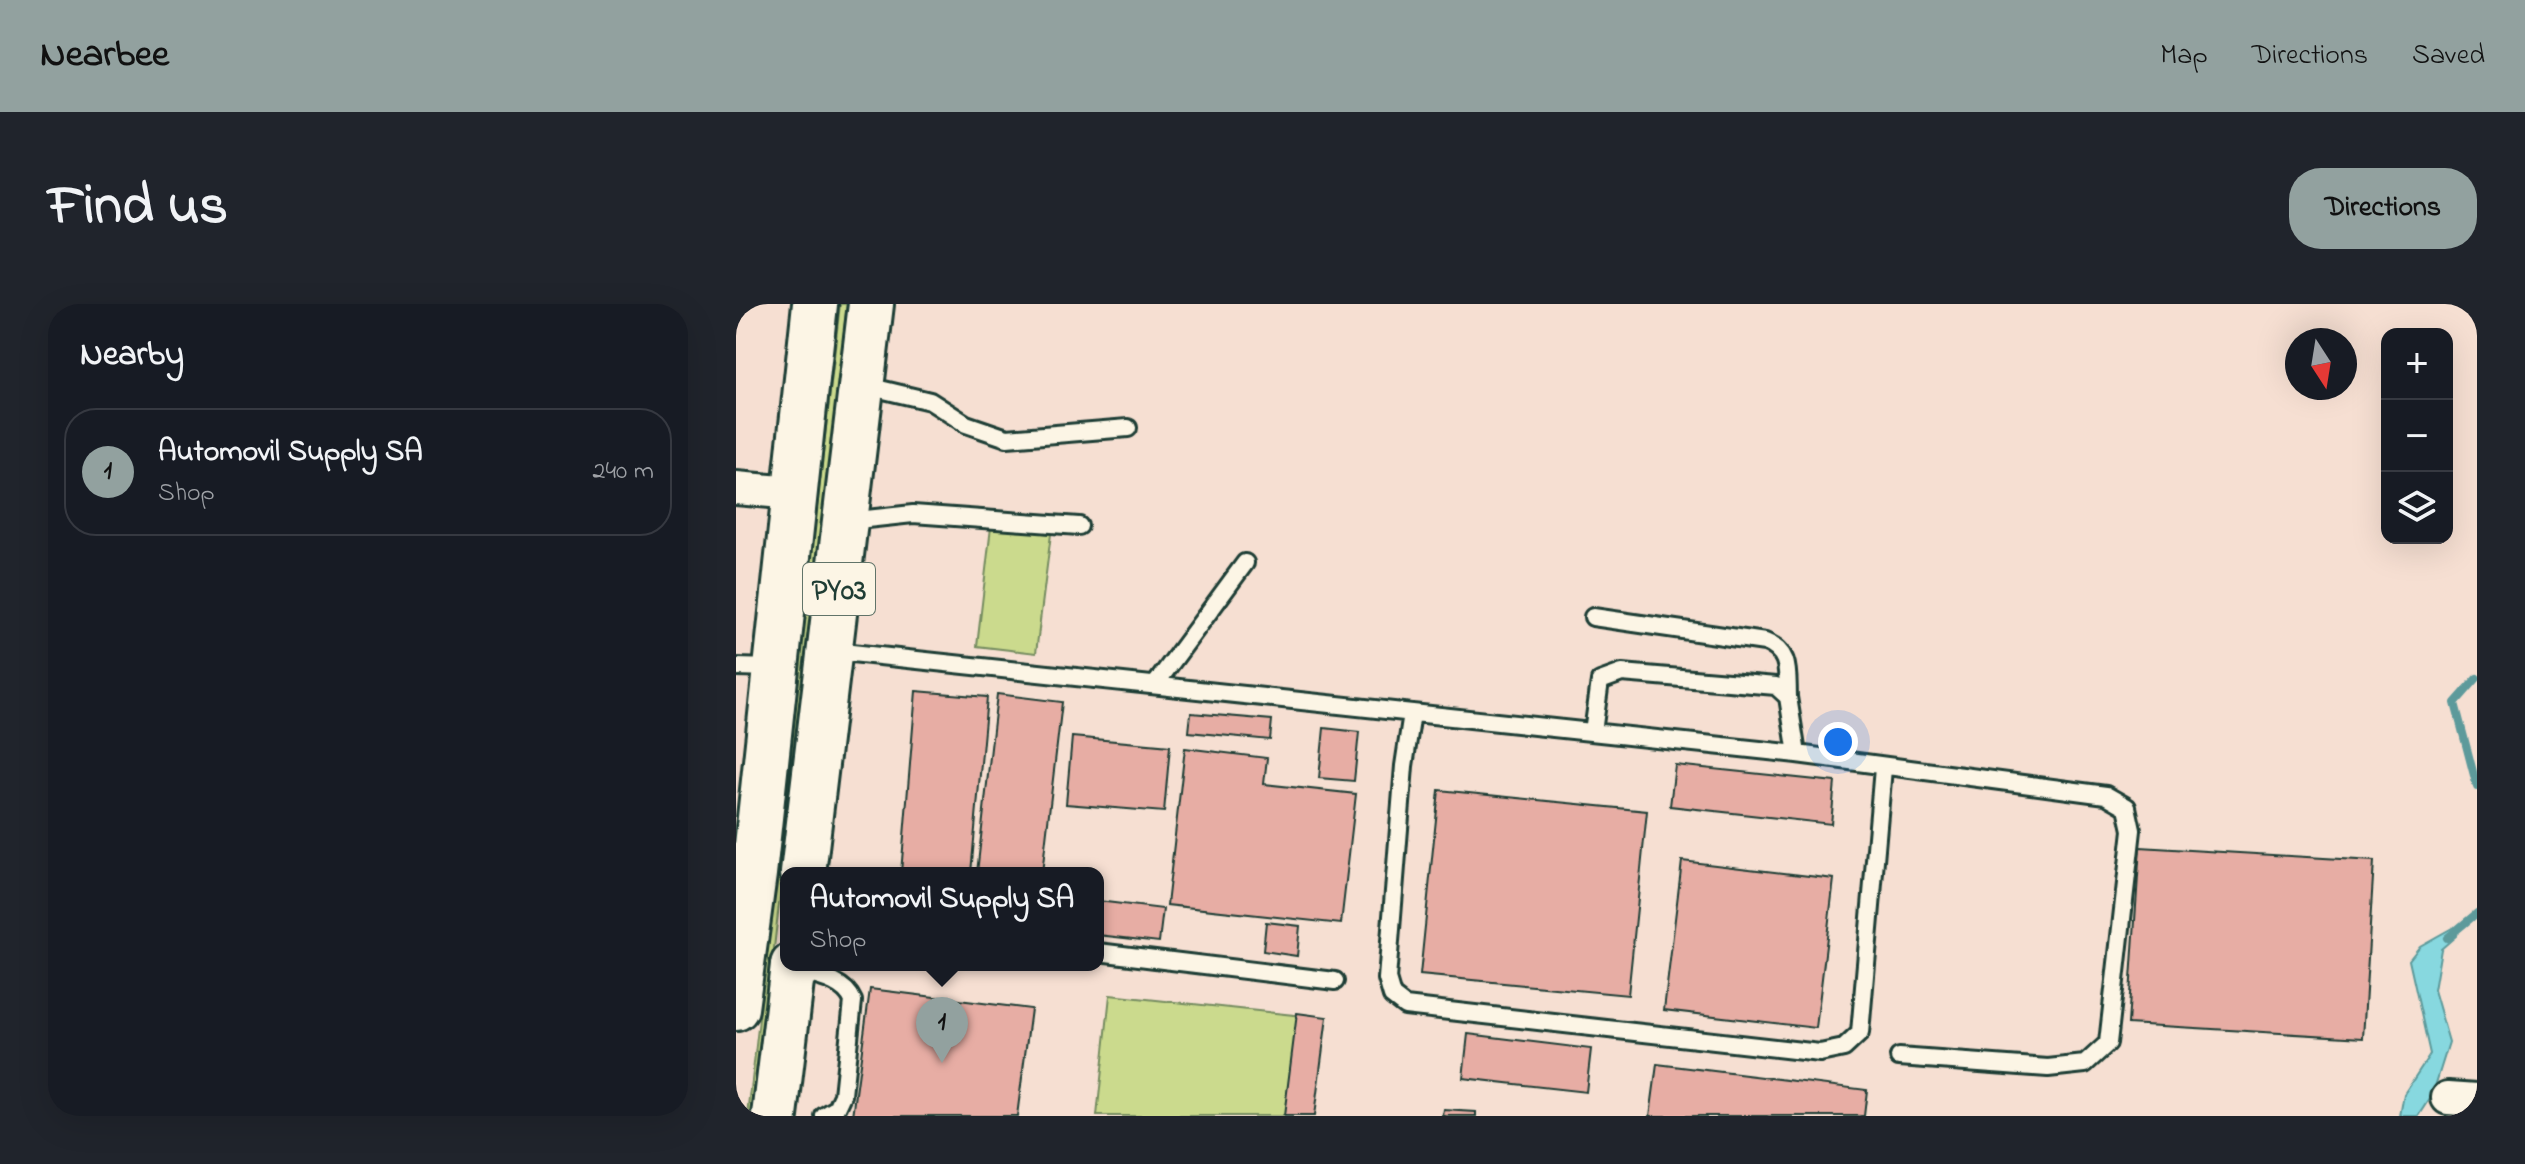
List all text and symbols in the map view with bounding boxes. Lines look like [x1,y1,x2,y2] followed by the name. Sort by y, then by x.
[40,28,169,84] text: Nearbee
[2160,36,2208,77] text: Map
[2252,36,2368,77] text: Directions
[2412,36,2485,77] text: Saved
[48,168,228,249] text: Find us
[2289,168,2477,249] button: Directions
[2285,328,2357,400] north arrow
[2381,328,2453,544] map controls
[2381,328,2453,400] button: +
[80,331,184,381] text: Nearby
[2381,400,2453,472] button: −
[158,431,423,475] text: Automovil Supply SA
[104,453,112,491] text: 1
[592,453,654,491] text: 240 m
[2381,472,2453,544] button: layers
[158,475,215,513] text: Shop
[803,563,875,615] road number: PY03
[1818,722,1858,762] your location
[780,867,1104,971] popup
[810,878,1074,922] text: Automovil Supply SA
[810,922,866,960] text: Shop
[916,997,968,1063] pin: 1

